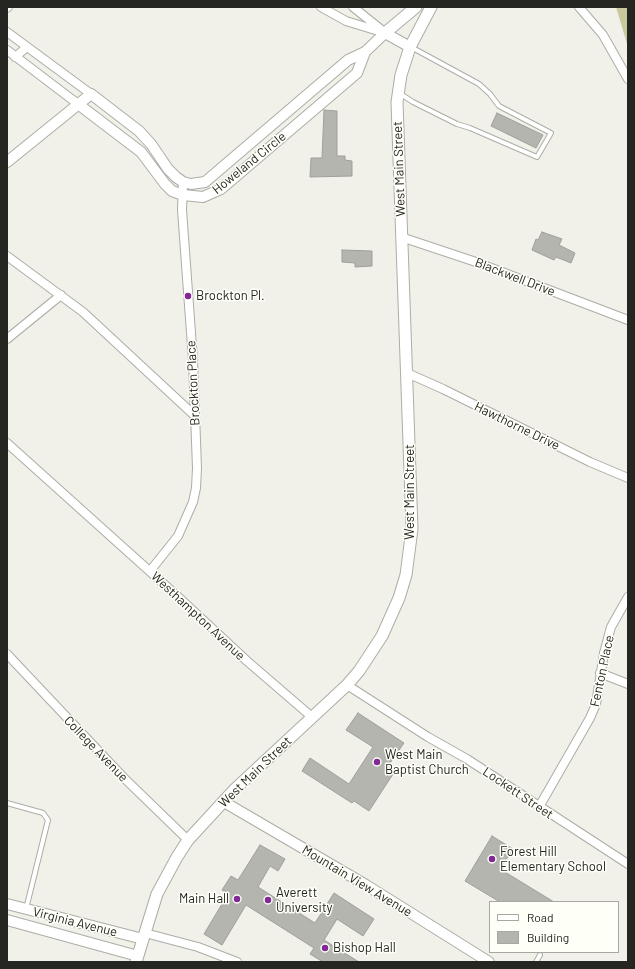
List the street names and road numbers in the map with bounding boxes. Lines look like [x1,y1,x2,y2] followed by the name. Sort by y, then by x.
[390,121,408,217] street label: West Main Street
[209,129,289,197] street label: Howeland Circle
[473,255,557,299] street label: Blackwell Drive
[183,340,203,426] street label: Brockton Place
[472,399,562,453] street label: Hawthorne Drive
[402,444,418,540] street label: West Main Street
[148,568,248,664] street label: Westhampton Avenue
[587,634,617,708] street label: Fenton Place
[61,713,131,785] street label: College Avenue
[215,733,295,811] street label: West Main Street
[480,764,556,822] street label: Lockett Street
[299,842,415,920] street label: Mountain View Avenue
[31,904,119,940] street label: Virginia Avenue

